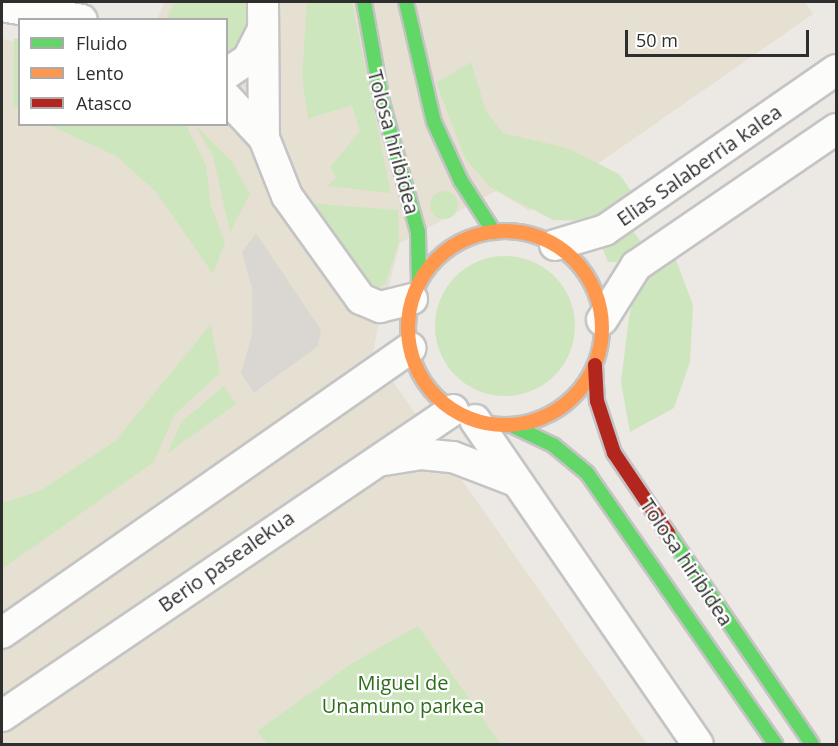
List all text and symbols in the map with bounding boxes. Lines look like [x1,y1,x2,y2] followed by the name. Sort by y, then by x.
[18,18,228,126] legend
[628,18,812,56] scale bar
[636,28,678,52] text: 50 m
[76,31,127,55] text: Fluido
[76,61,124,85] text: Lento
[363,67,425,217] street label: Tolosa hiribidea
[76,91,132,115] text: Atasco
[612,99,786,231] street label: Elias Salaberria kalea
[636,494,738,630] street label: Tolosa hiribidea
[154,505,298,617] street label: Berio pasealekua
[322,670,484,717] park label: Miguel de Unamuno parkea

